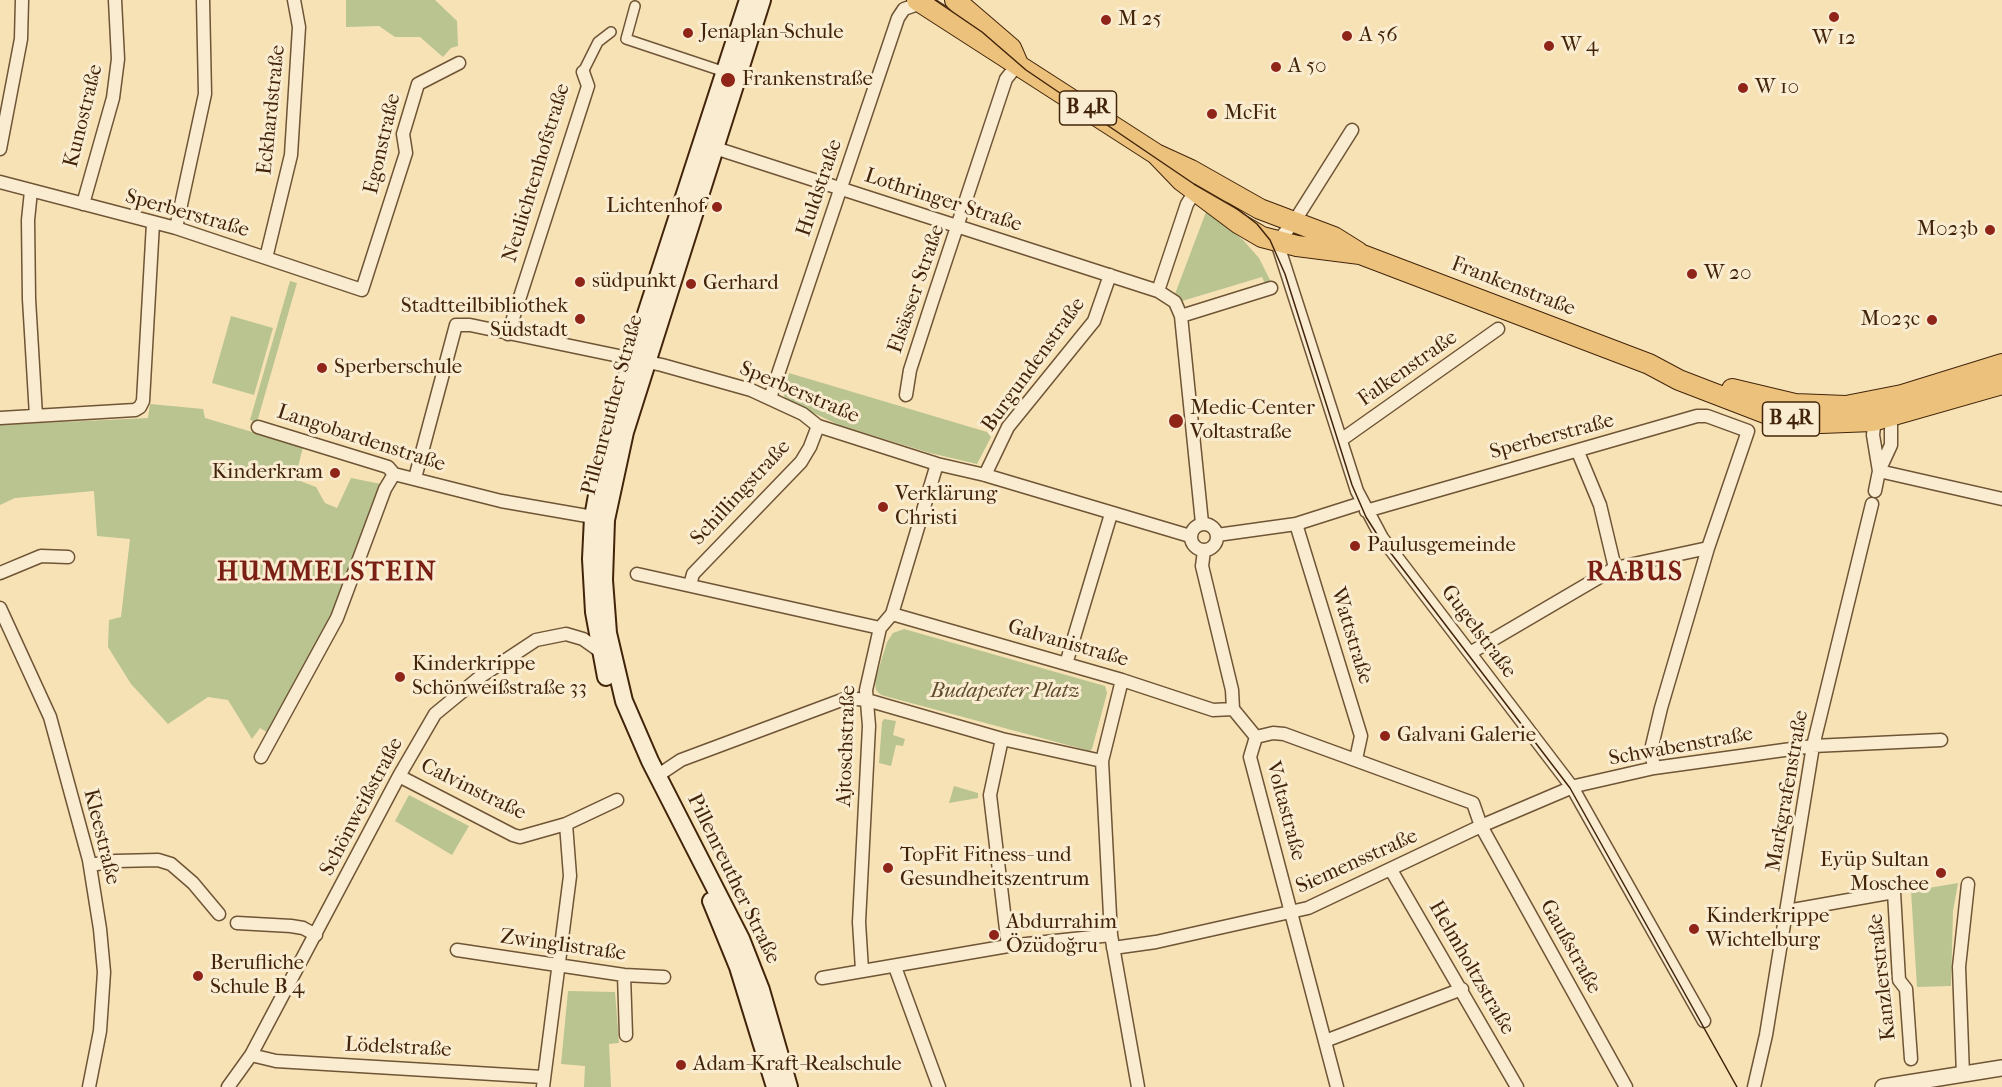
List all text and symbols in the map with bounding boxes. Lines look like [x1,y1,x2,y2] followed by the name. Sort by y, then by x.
[1118,7,1162,33] place label: M 25
[1827,10,1841,24] marker: W 12
[1099,13,1113,27] marker: M 25
[700,20,844,46] place label: Jenaplan-Schule
[1359,23,1398,49] place label: A 56
[681,26,695,40] marker: Jenaplan-Schule
[1812,26,1856,52] place label: W 12
[1340,29,1354,43] marker: A 56
[1561,33,1598,59] place label: W 4
[1542,39,1556,53] marker: W 4
[253,44,291,176] street label: Eckhardstraße
[1288,54,1327,80] place label: A 50
[1269,60,1283,74] marker: A 50
[59,62,109,170] street label: Kunostraße
[742,67,873,93] place label: Frankenstraße
[719,71,737,89] marker: Frankenstraße
[1755,75,1799,101] place label: W 10
[498,81,576,265] street label: Neulichtenhofstraße
[1736,81,1750,95] marker: W 10
[359,91,407,197] street label: Egonstraße
[1060,91,1116,125] road number: B 4R
[1224,101,1277,127] place label: McFit
[1205,107,1219,121] marker: McFit
[792,136,848,240] street label: Huldstraße
[861,164,1025,238] street label: Lothringer Straße
[122,184,252,244] street label: Sperberstraße
[606,194,705,220] place label: Lichtenhof
[710,200,724,214] marker: Lichtenhof
[1917,217,1978,243] place label: M023b
[883,221,951,357] street label: Elsässer Straße
[1983,223,1997,237] marker: M023b
[1447,252,1579,322] street label: Frankenstraße
[1704,261,1751,287] place label: W 20
[1685,267,1699,281] marker: W 20
[592,269,677,295] place label: südpunkt
[703,271,779,297] place label: Gerhard
[573,275,587,289] marker: südpunkt
[684,277,698,291] marker: Gerhard
[977,293,1091,437] street label: Burgundenstraße
[401,294,568,344] place label: Stadtteilbibliothek Südstadt
[1861,307,1920,333] place label: M023c
[573,312,587,326] marker: Stadtteilbibliothek Südstadt
[577,312,649,498] street label: Pillenreuther Straße
[1925,313,1939,327] marker: M023c
[1353,326,1463,412] street label: Falkenstraße
[334,355,462,381] place label: Sperberschule
[735,356,863,430] street label: Sperberstraße
[315,361,329,375] marker: Sperberschule
[1190,396,1315,446] place label: Medic-Center Voltastraße
[274,400,448,478] street label: Langobardenstraße
[1762,402,1820,436] road number: B 4R
[1487,408,1617,466] street label: Sperberstraße
[1167,412,1185,430] marker: Medic-Center Voltastraße
[686,435,796,551] street label: Schillingstraße
[212,460,323,486] place label: Kinderkram
[328,466,342,480] marker: Kinderkram
[895,482,997,532] place label: Verklärung Christi
[876,500,890,514] marker: Verklärung Christi
[1367,533,1516,559] place label: Paulusgemeinde
[1348,539,1362,553] marker: Paulusgemeinde
[217,557,437,589] district label: HUMMELSTEIN
[1587,557,1683,589] district label: RABUS
[1435,581,1521,683] street label: Gugelstraße
[1324,585,1378,687] street label: Wattstraße
[1005,615,1131,673] street label: Galvanistraße
[412,652,587,702] place label: Kinderkrippe Schönweißstraße 33
[393,670,407,684] marker: Kinderkrippe Schönweißstraße 33
[930,679,1080,705] park label: Budapester Platz
[832,685,862,807] street label: Ajtoschstraße
[1761,708,1815,874] street label: Markgrafenstraße
[1607,722,1755,772] street label: Schwabenstraße
[1397,723,1536,749] place label: Galvani Galerie
[1378,729,1392,743] marker: Galvani Galerie
[315,733,409,881] street label: Schönweißstraße
[416,754,530,826] street label: Calvinstraße
[1260,759,1310,863] street label: Voltastraße
[77,787,125,887] street label: Kleestraße
[681,790,785,968] street label: Pillenreuther Straße
[1292,824,1422,900] street label: Siemensstraße
[900,843,1089,893] place label: TopFit Fitness- und Gesundheitszentrum
[1820,848,1929,898] place label: Eyüp Sultan Moschee
[881,861,895,875] marker: TopFit Fitness- und Gesundheitszentrum
[1934,866,1948,880] marker: Eyüp Sultan Moschee
[1534,896,1606,998] street label: Gaußstraße
[1422,897,1520,1039] street label: Helmholtzstraße
[1706,904,1829,954] place label: Kinderkrippe Wichtelburg
[1006,910,1117,960] place label: Abdurrahim Özüdoğru
[1864,912,1902,1042] street label: Kanzlerstraße
[1687,922,1701,936] marker: Kinderkrippe Wichtelburg
[498,925,628,967] street label: Zwinglistraße
[987,928,1001,942] marker: Abdurrahim Özüdoğru
[210,951,305,1001] place label: Berufliche Schule B 4
[191,969,205,983] marker: Berufliche Schule B 4
[344,1033,452,1063] street label: Lödelstraße
[693,1052,902,1078] place label: Adam-Kraft-Realschule
[674,1058,688,1072] marker: Adam-Kraft-Realschule

